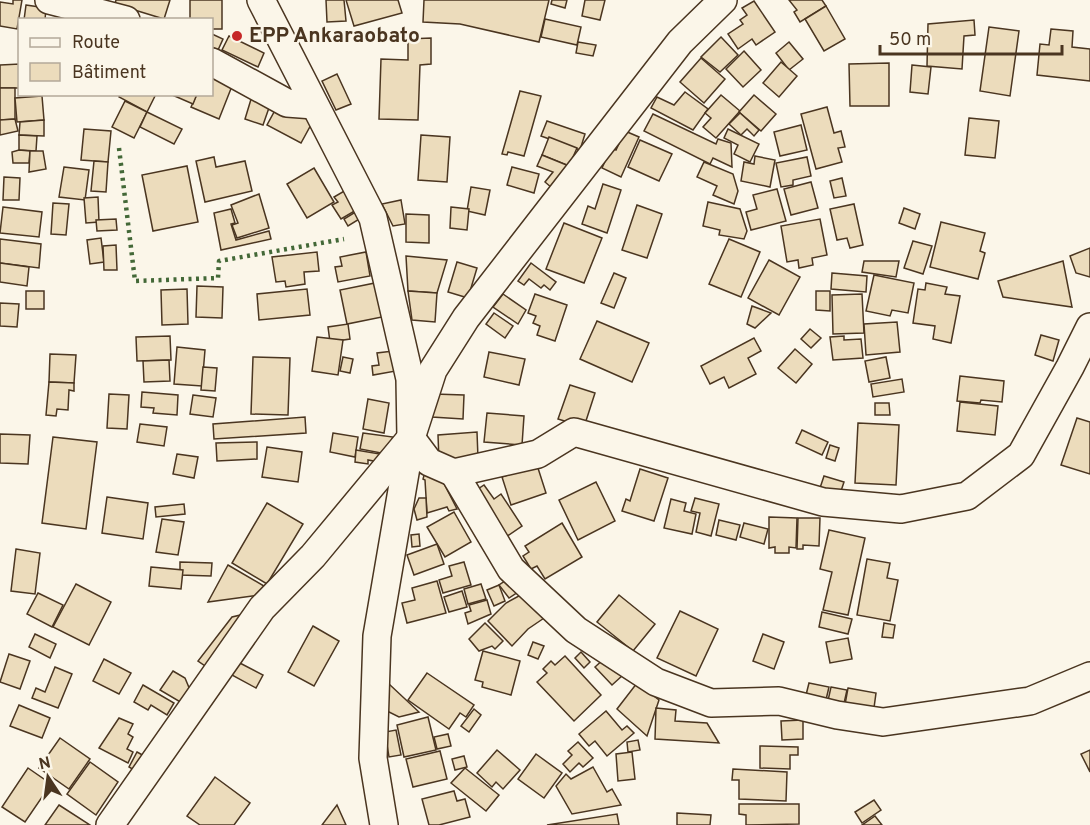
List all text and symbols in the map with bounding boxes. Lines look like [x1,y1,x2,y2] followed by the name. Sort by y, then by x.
[18,18,213,96] legend
[880,18,1062,56] scale bar
[249,23,420,50] place label: EPP Ankaraobato
[230,29,244,43] marker: EPP Ankaraobato
[889,29,931,52] text: 50 m
[72,32,120,55] text: Route
[72,62,146,85] text: Bâtiment
[18,747,78,807] north arrow
[37,753,53,775] text: N

